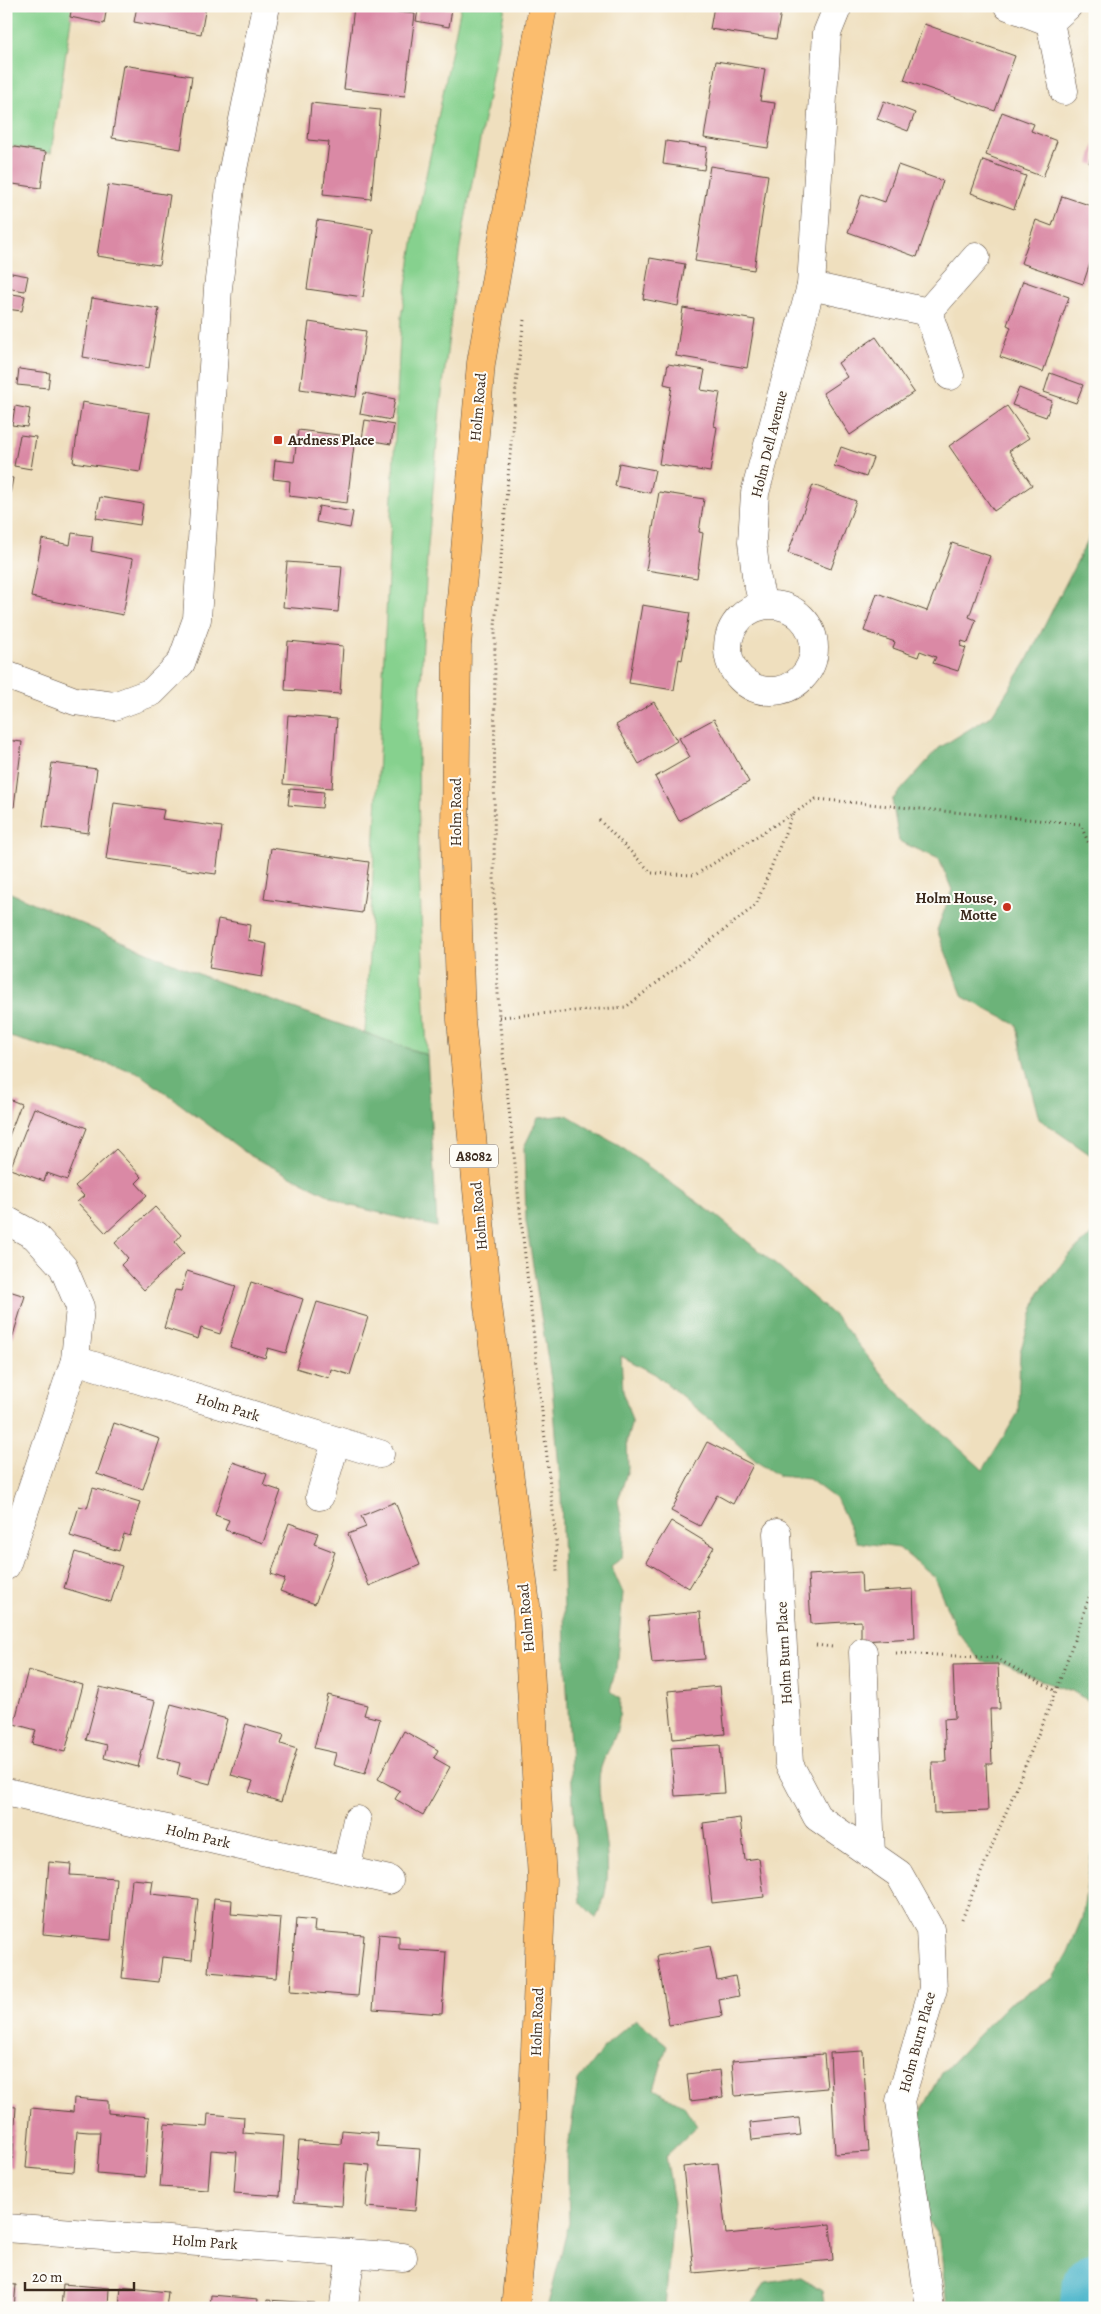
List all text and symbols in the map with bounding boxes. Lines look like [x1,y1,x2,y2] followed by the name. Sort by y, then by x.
[465,371,491,442] street label: Holm Road
[746,388,792,500] street label: Holm Dell Avenue
[287,430,374,450] place label: Ardness Place
[272,434,284,446] marker: Ardness Place
[446,777,466,846] street label: Holm Road
[916,888,997,925] place label: Holm House, Motte
[1001,901,1013,913] marker: Holm House, Motte
[450,1144,498,1168] road number: A8082
[466,1180,492,1251] street label: Holm Road
[194,1388,263,1426] street label: Holm Park
[513,1582,539,1653] street label: Holm Road
[771,1601,797,1705] street label: Holm Burn Place
[164,1819,233,1853] street label: Holm Park
[526,1986,548,2057] street label: Holm Road
[894,1989,940,2095] street label: Holm Burn Place
[172,2230,239,2254] street label: Holm Park
[25,2259,134,2291] scale bar
[32,2267,63,2287] text: 20 m

